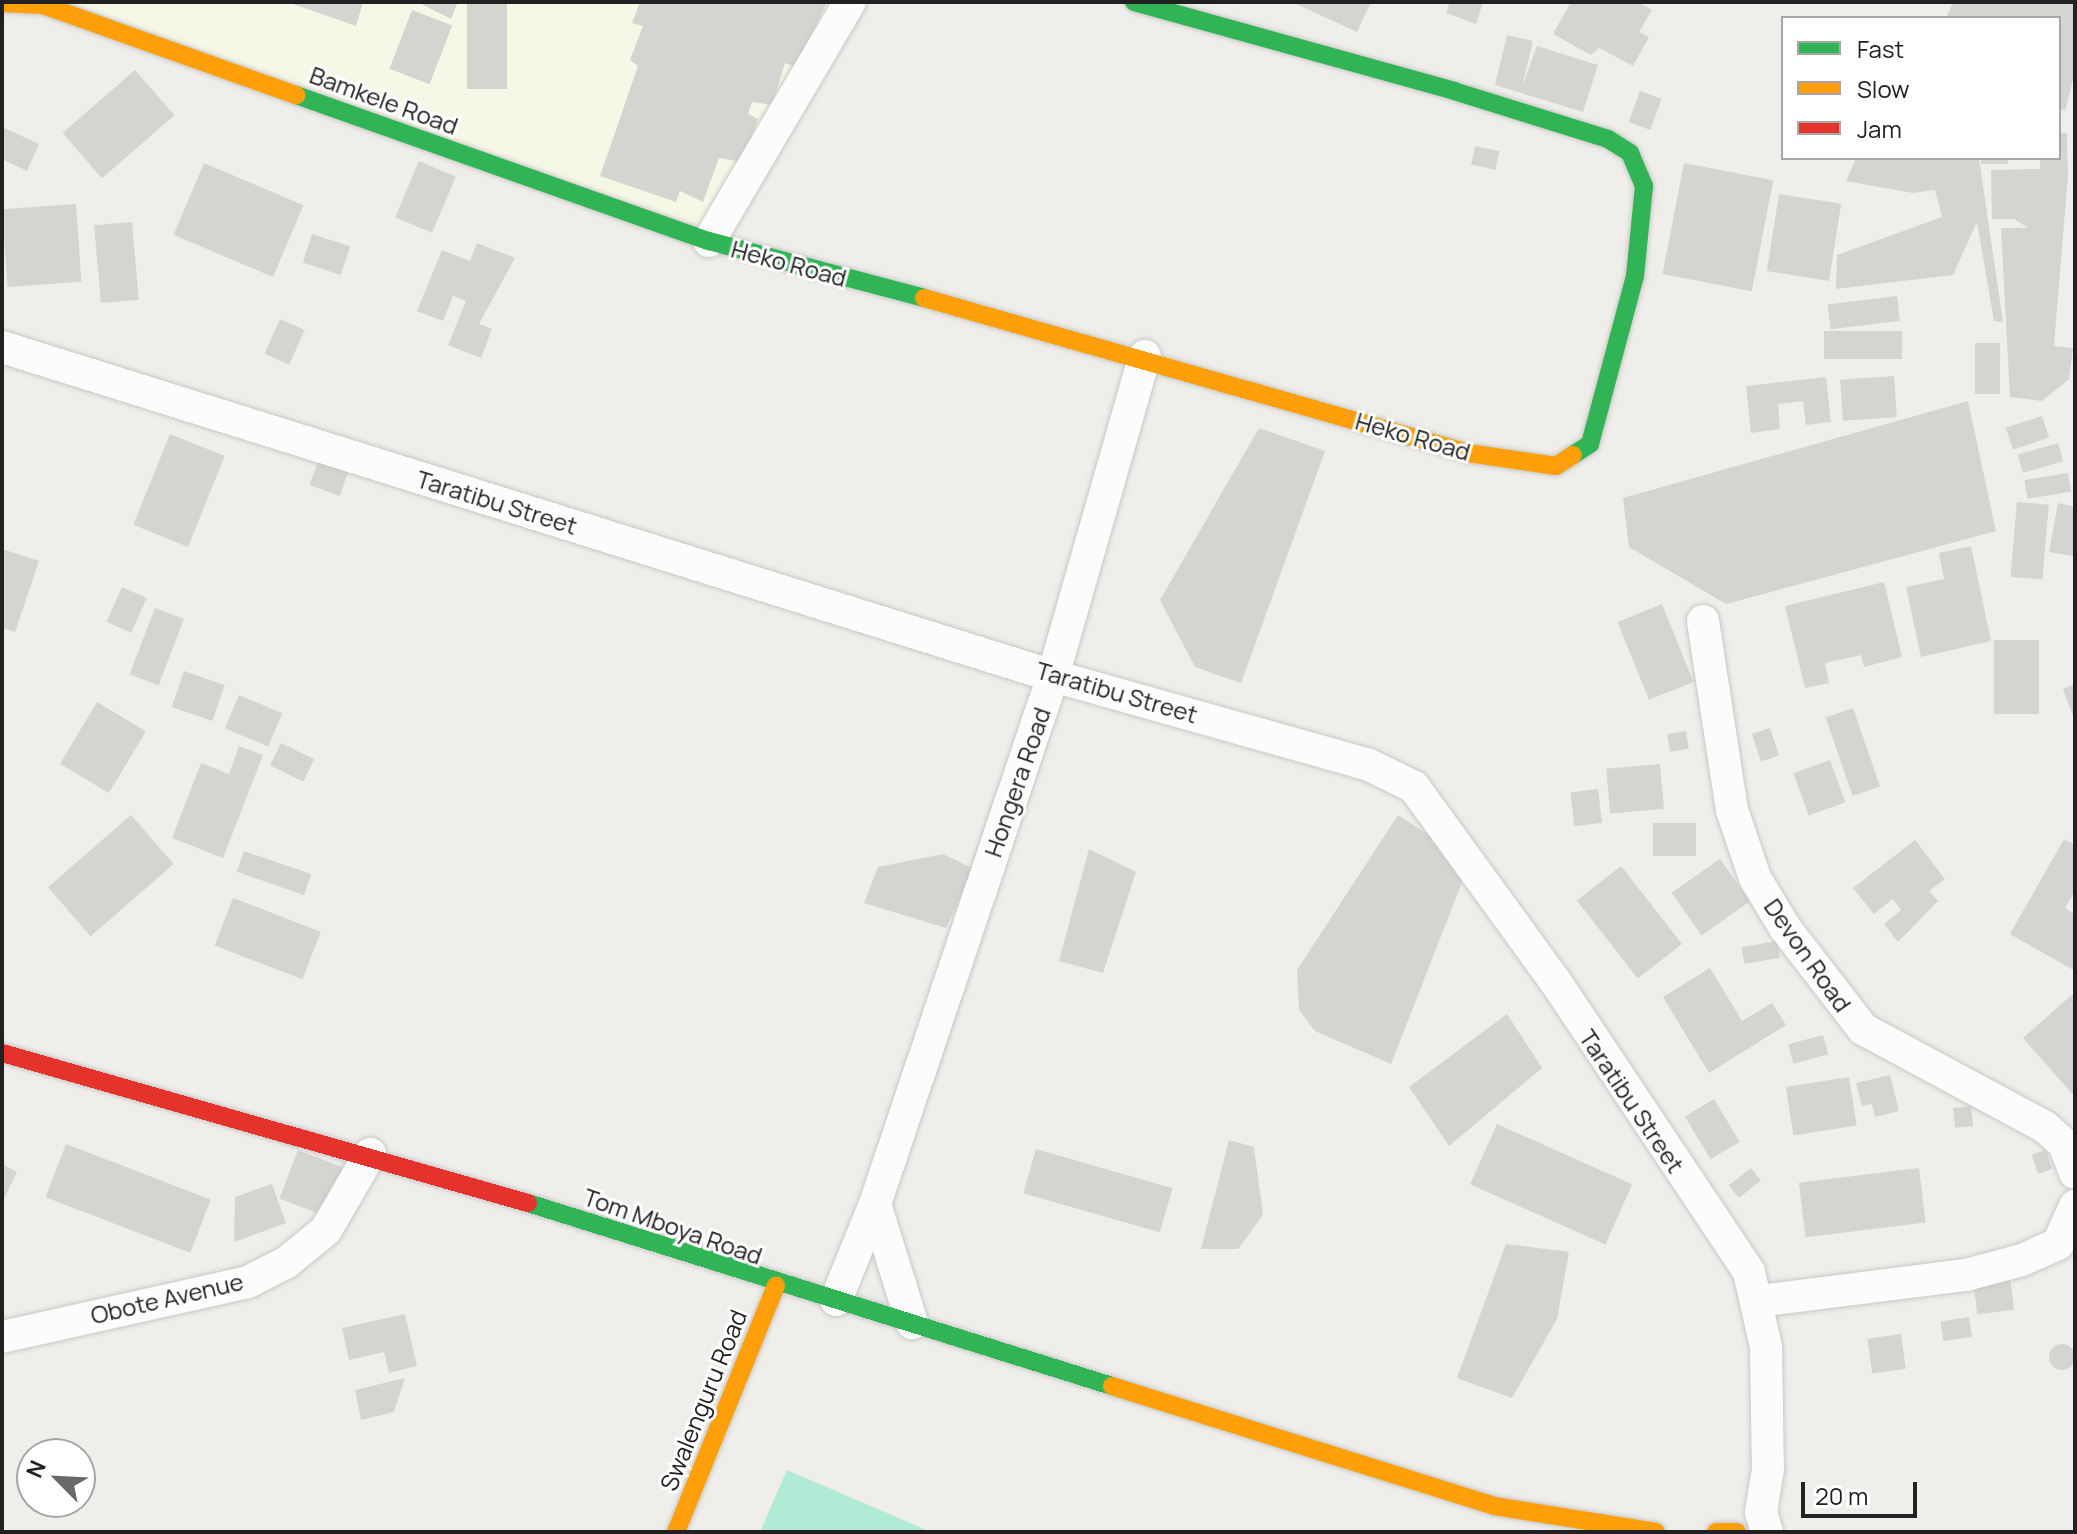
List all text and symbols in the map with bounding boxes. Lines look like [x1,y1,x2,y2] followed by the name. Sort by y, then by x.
[1781,16,2061,160] legend
[1857,32,1904,65] text: Fast
[306,60,462,140] street label: Bamkele Road
[1857,72,1910,105] text: Slow
[1857,112,1902,145] text: Jam
[728,234,850,292] street label: Heko Road
[1352,406,1474,466] street label: Heko Road
[413,464,581,540] street label: Taratibu Street
[1033,655,1201,729] street label: Taratibu Street
[978,703,1056,861] street label: Hongera Road
[1758,893,1858,1017] street label: Devon Road
[1574,1024,1690,1178] street label: Taratibu Street
[580,1182,766,1270] street label: Tom Mboya Road
[88,1266,246,1330] street label: Obote Avenue
[654,1305,752,1495] street label: Swalenguru Road
[16,1438,96,1518] north arrow
[19,1456,53,1482] text: N
[1805,1466,1921,1516] scale bar
[1815,1479,1868,1512] text: 20 m

